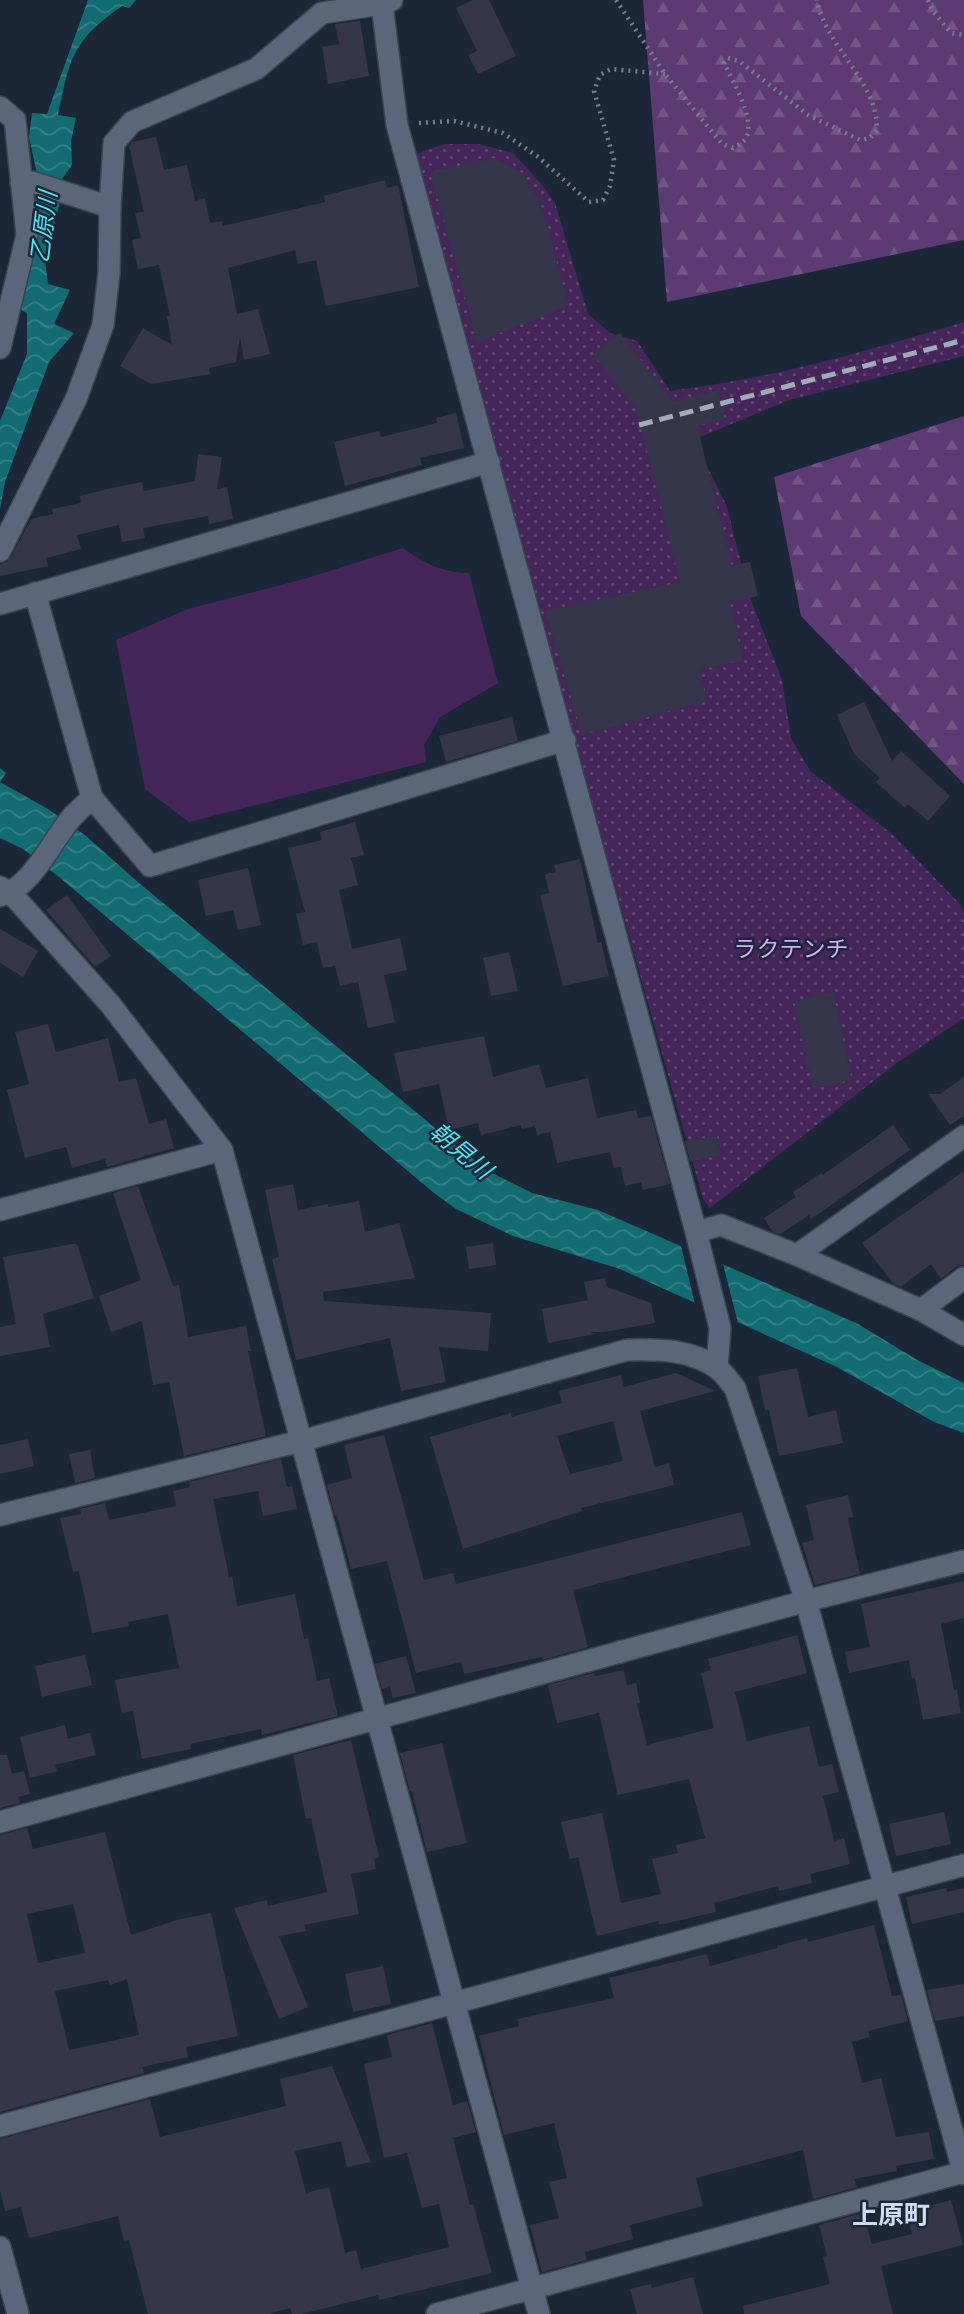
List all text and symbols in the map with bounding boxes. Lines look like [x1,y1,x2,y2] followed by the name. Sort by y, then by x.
[26,187,62,264] water label: 乙原川
[734,936,849,962] park label: ラクテンチ
[425,1117,500,1186] water label: 朝見川
[852,2200,930,2230] district label: 上原町

